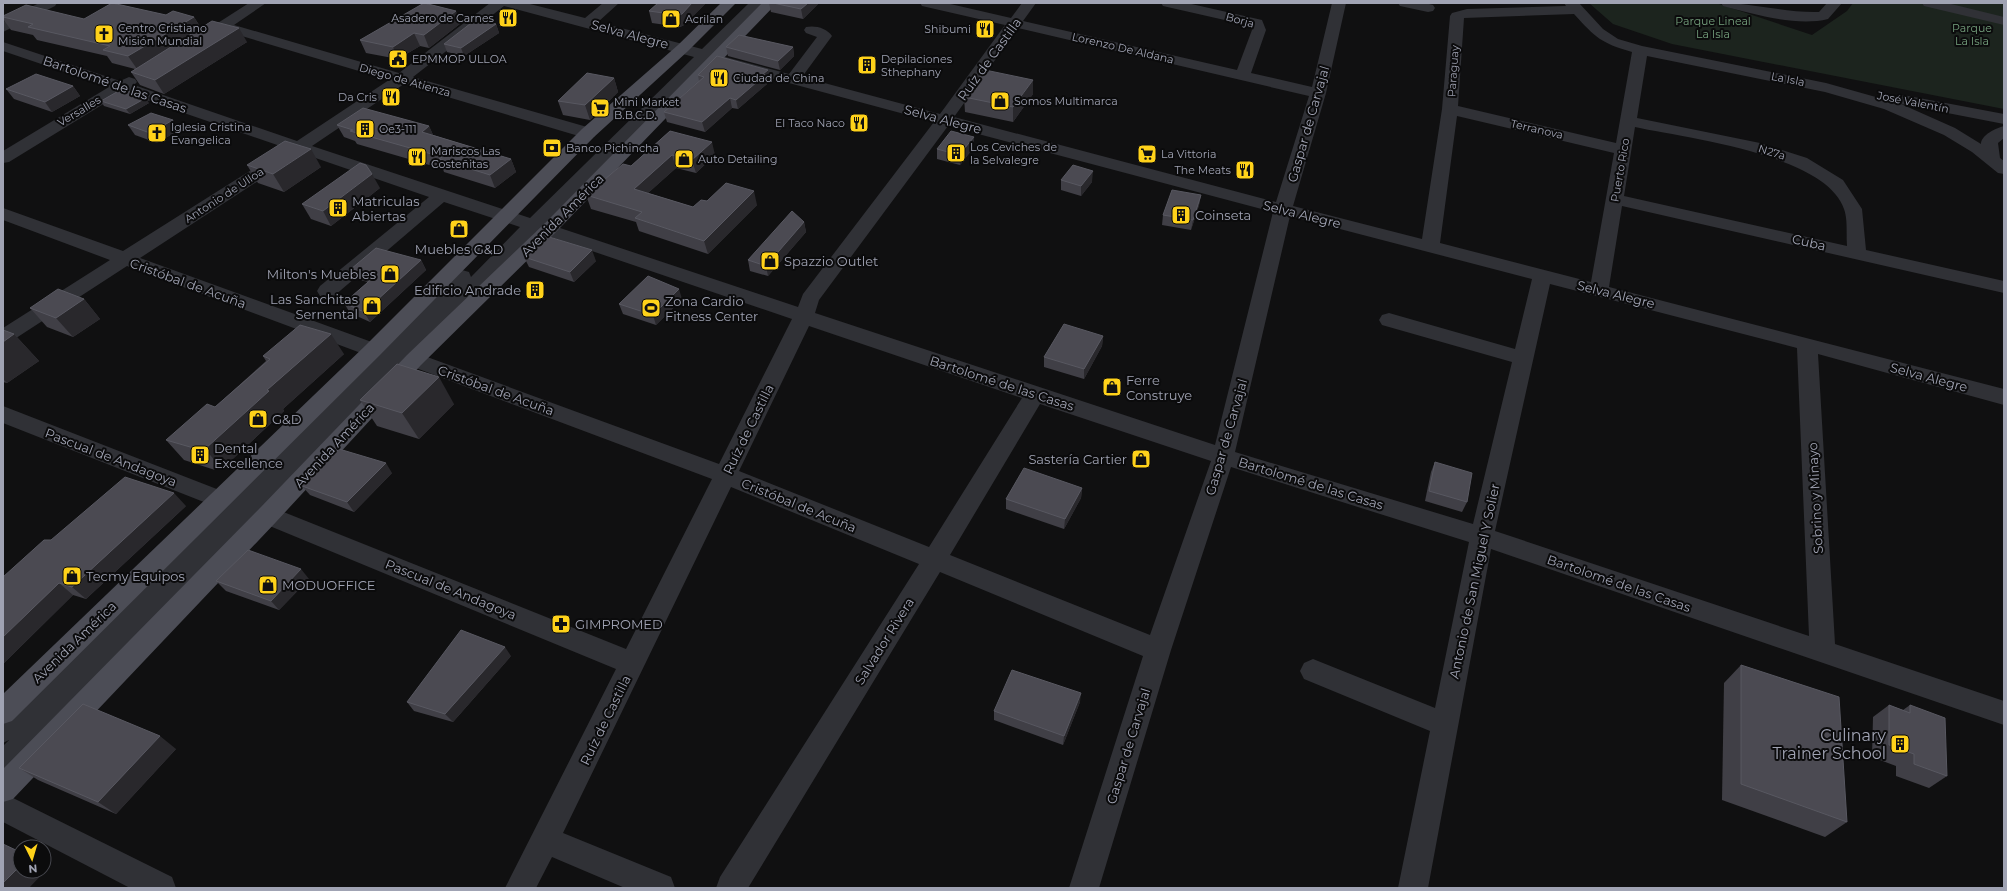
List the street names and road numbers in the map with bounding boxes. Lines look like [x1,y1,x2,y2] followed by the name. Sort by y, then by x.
[1224,9,1256,31] street label: Borja
[954,15,1024,103] street label: Ruíz de Castilla
[589,16,671,52] street label: Selva Alegre
[1071,29,1175,67] street label: Lorenzo De Aldana
[1444,45,1462,97] street label: Paraguay
[41,52,189,116] street label: Bartolomé de las Casas
[358,60,452,100] street label: Diego de Atienza
[1284,64,1332,184] street label: Gaspar de Carvajal
[1770,69,1806,89] street label: La Isla
[1875,88,1950,116] street label: José Valentín
[55,92,104,129] street label: Versalles
[902,101,984,137] street label: Selva Alegre
[1509,116,1565,142] street label: Terranova
[1608,137,1633,203] street label: Puerto Rico
[1757,141,1787,163] street label: N27a
[182,164,266,226] street label: Antonio de Ulloa
[517,170,607,260] street label: Avenida América
[1261,197,1343,231] street label: Selva Alegre
[1791,230,1827,254] street label: Cuba
[128,255,248,311] street label: Cristóbal de Acuña
[1575,277,1657,311] street label: Selva Alegre
[928,352,1076,414] street label: Bartolomé de las Casas
[1888,359,1970,395] street label: Selva Alegre
[436,362,556,418] street label: Cristóbal de Acuña
[1202,377,1250,497] street label: Gaspar de Carvajal
[719,381,777,477] street label: Ruíz de Castilla
[290,399,378,491] street label: Avenida América
[43,424,179,490] street label: Pascual de Andagoya
[1804,442,1826,554] street label: Sobrino y Minayo
[1237,453,1385,513] street label: Bartolomé de las Casas
[739,475,859,535] street label: Cristóbal de Acuña
[1445,482,1503,680] street label: Antonio de San Miguel Y Solier
[1545,551,1693,615] street label: Bartolomé de las Casas
[383,555,519,623] street label: Pascual de Andagoya
[851,595,917,687] street label: Salvador Rivera
[29,598,119,686] street label: Avenida América
[576,672,634,768] street label: Ruíz de Castilla
[1103,686,1153,806] street label: Gaspar de Carvajal

